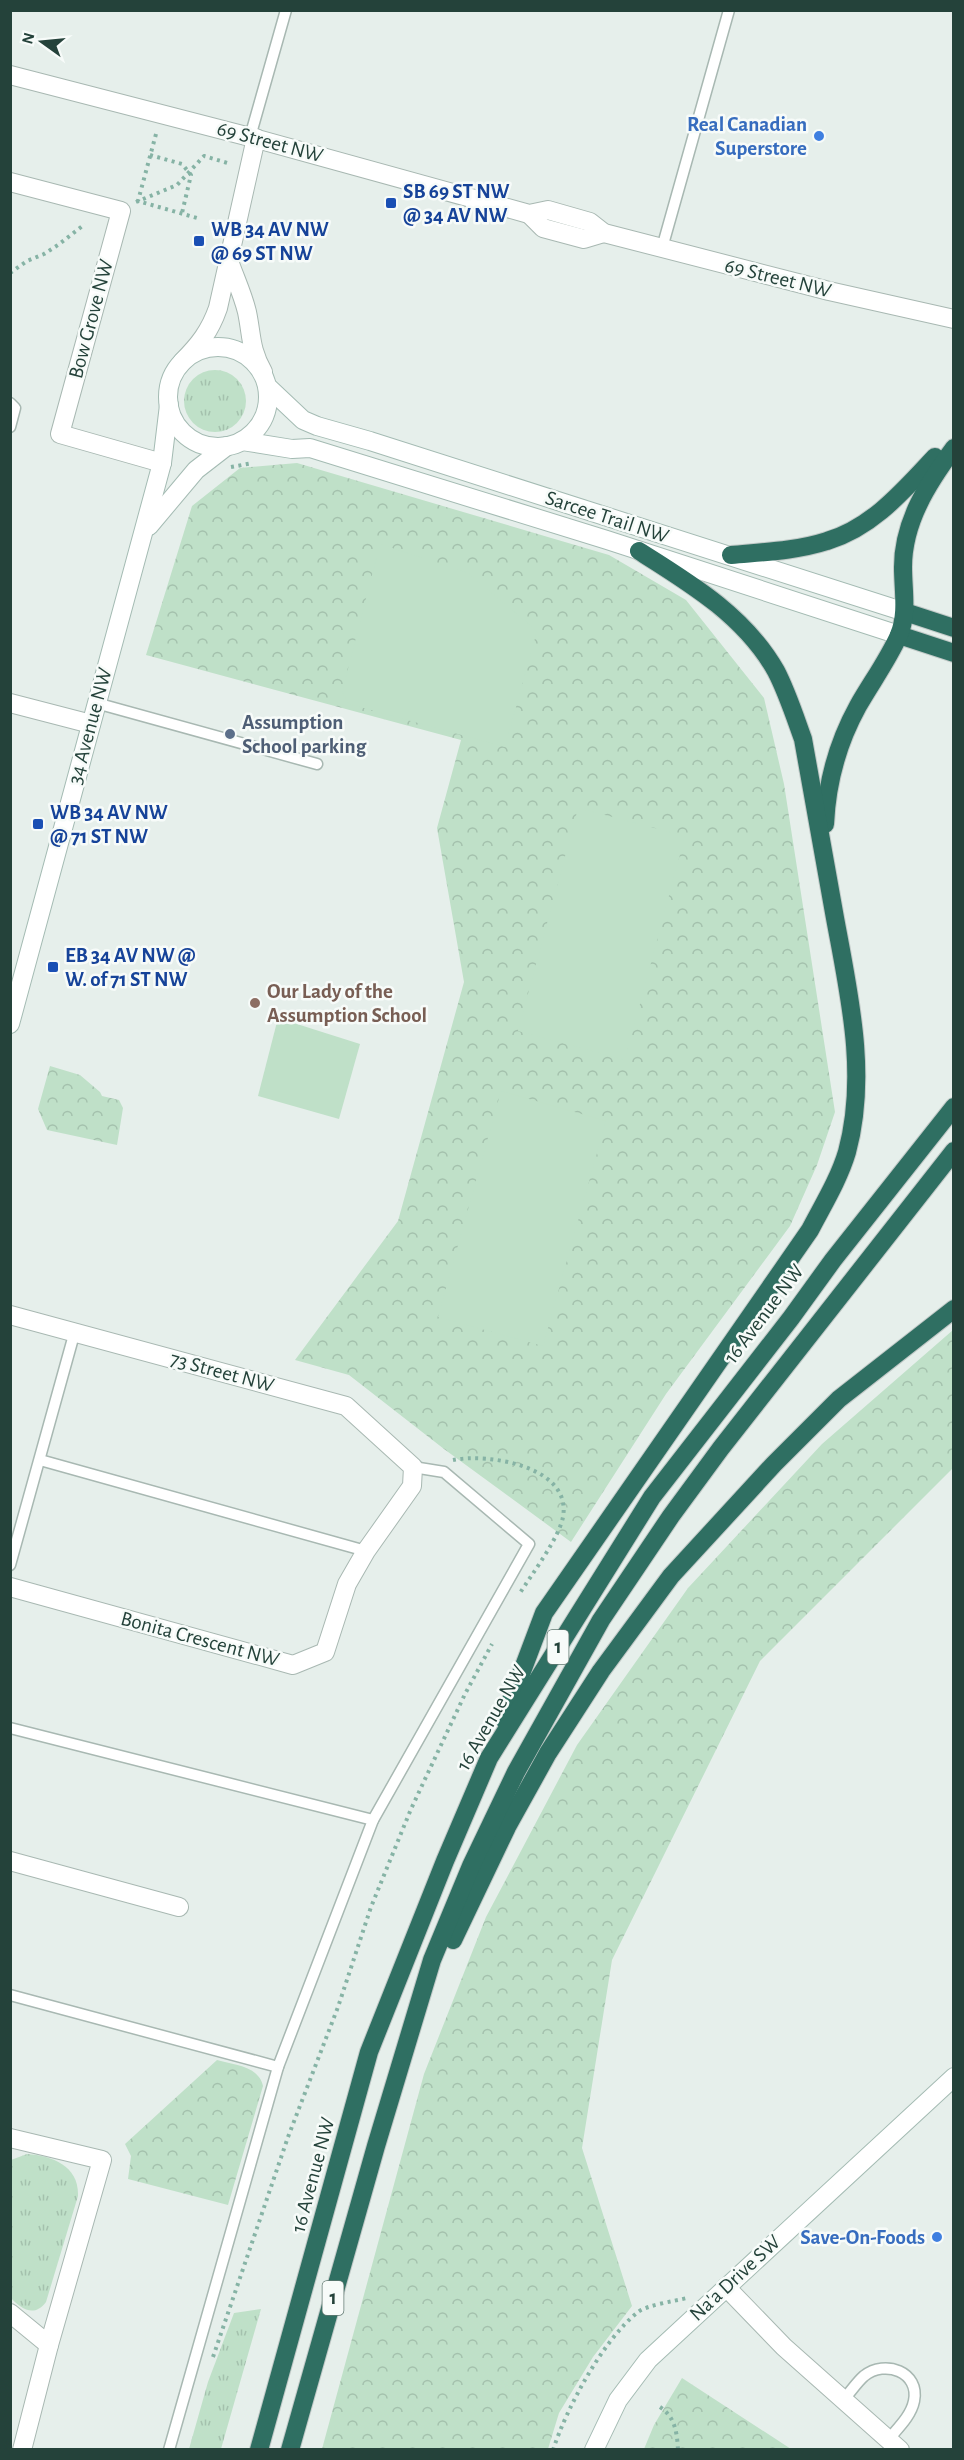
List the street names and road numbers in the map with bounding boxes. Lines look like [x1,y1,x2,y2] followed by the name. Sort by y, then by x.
[215,118,326,166] street label: 69 Street NW
[723,255,834,301] street label: 69 Street NW
[65,257,117,381] street label: Bow Grove NW
[543,487,672,547] street label: Sarcee Trail NW
[64,665,116,786] street label: 34 Avenue NW
[720,1260,808,1367] street label: 16 Avenue NW
[168,1348,276,1396] street label: 73 Street NW
[118,1608,282,1670] street label: Bonita Crescent NW
[548,1630,568,1664] road number: 1
[452,1661,530,1774] street label: 16 Avenue NW
[288,2115,338,2235] street label: 16 Avenue NW
[686,2231,785,2325] street label: Na'a Drive SW
[322,2281,344,2315] road number: 1

